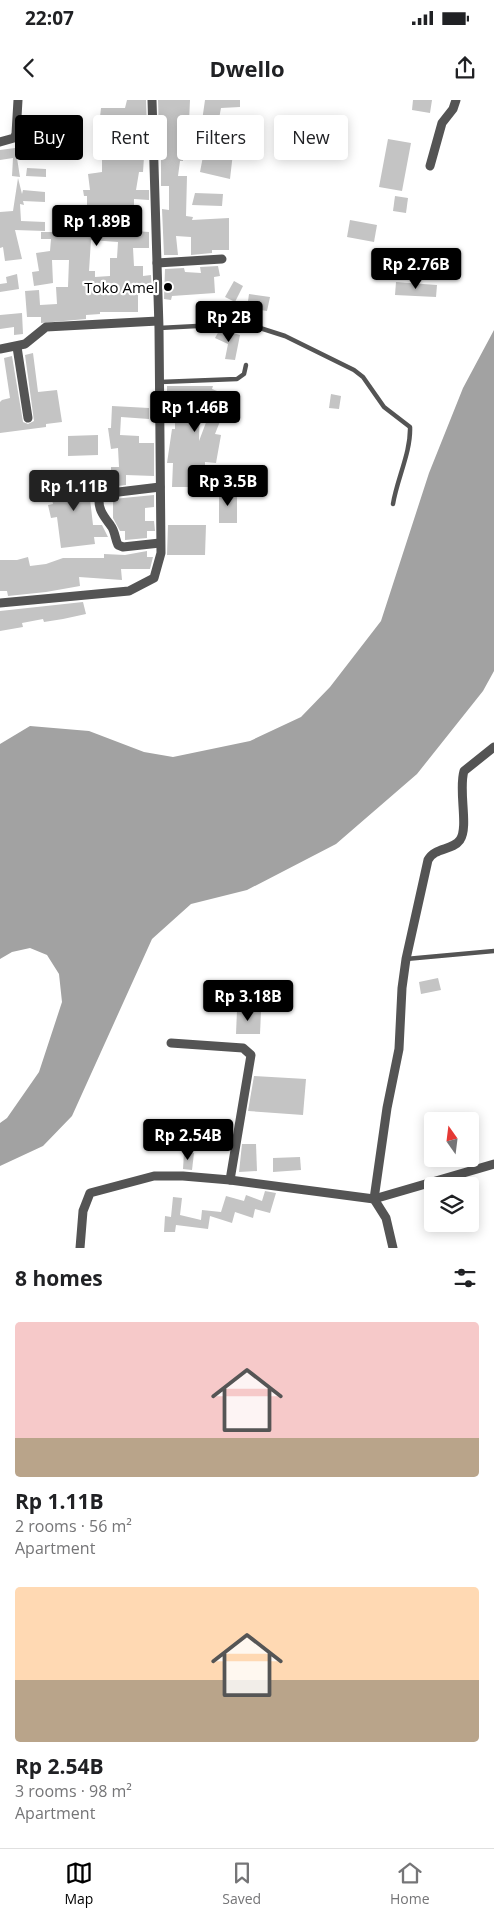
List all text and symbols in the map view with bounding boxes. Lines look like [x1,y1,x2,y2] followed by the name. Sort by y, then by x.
[25,5,74,31] text: 22:07
[209,53,285,83] text: Dwello
[15,54,43,82] icon: back
[451,54,479,82] icon: share
[15,115,83,160] chip: Buy
[93,115,167,160] chip: Rent
[177,115,264,160] chip: Filters
[274,115,348,160] chip: New
[45,204,149,247] pin: Rp 1.89B
[63,210,131,232] text: Rp 1.89B
[364,248,468,290] pin: Rp 2.76B
[382,253,450,275] text: Rp 2.76B
[84,277,158,297] place label: Toko Amel
[162,281,174,293] marker: Toko Amel
[194,300,264,343] pin: Rp 2B
[207,306,251,328] text: Rp 2B
[143,390,247,433] pin: Rp 1.46B
[161,396,229,418] text: Rp 1.46B
[182,464,274,507] pin: Rp 3.5B
[22,470,126,512] pin: Rp 1.11B
[199,470,257,492] text: Rp 3.5B
[40,475,108,497] text: Rp 1.11B
[196,980,300,1022] pin: Rp 3.18B
[214,985,282,1007] text: Rp 3.18B
[424,1112,479,1168] north arrow
[424,1112,479,1232] map controls
[136,1118,240,1161] pin: Rp 2.54B
[154,1124,222,1146] text: Rp 2.54B
[424,1177,479,1232] button: layers
[15,1264,103,1292] text: 8 homes
[451,1264,479,1292] icon: filters
[202,1355,292,1445] icon: home
[15,1487,104,1515] text: Rp 1.11B
[15,1515,132,1537] text: 2 rooms · 56 m²
[15,1537,95,1559] text: Apartment
[202,1620,292,1710] icon: home
[15,1752,104,1780] text: Rp 2.54B
[15,1780,132,1802] text: 3 rooms · 98 m²
[15,1802,95,1824] text: Apartment
[64,1859,93,1908] tab: Map
[222,1859,261,1908] tab: Saved
[390,1859,430,1908] tab: Home

